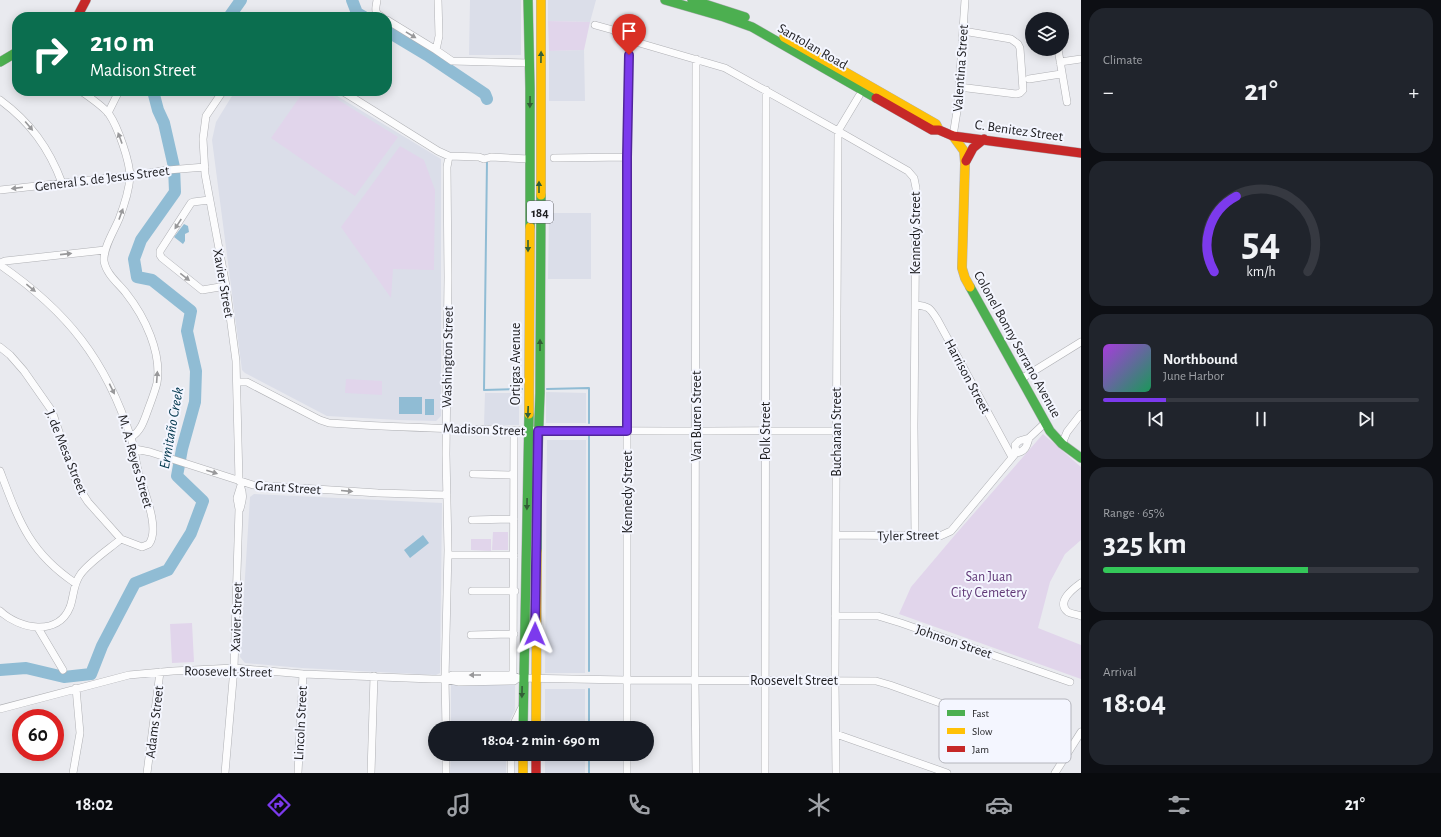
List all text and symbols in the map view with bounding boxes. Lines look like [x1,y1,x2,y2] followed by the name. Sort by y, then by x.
[1025,12,1069,56] map controls
[1025,12,1069,56] button: layers
[612,14,646,55] pin
[618,20,640,42] icon: arrive
[775,21,850,72] street label: Santolan Road
[951,23,971,112] street label: Valentina Street
[24,28,76,80] icon: right
[90,29,155,57] text: 210 m
[406,31,416,39] one-way arrow
[538,50,544,63] one-way arrow
[1103,54,1142,67] text: Climate
[90,62,196,80] text: Madison Street
[1244,76,1278,106] text: 21°
[1103,81,1114,103] text: −
[1408,81,1419,103] text: +
[526,96,533,108] one-way arrow
[974,118,1064,144] street label: C. Benitez Street
[25,120,34,131] one-way arrow
[116,132,122,144] one-way arrow
[34,164,171,194] street label: General S. de Jesus Street
[536,180,542,193] one-way arrow
[11,185,23,191] one-way arrow
[909,191,923,275] street label: Kennedy Street
[527,201,553,223] road number: 184
[118,208,124,220] one-way arrow
[174,219,182,229] one-way arrow
[1242,221,1280,262] text: 54
[525,240,531,253] one-way arrow
[210,247,236,319] street label: Xavier Street
[60,251,72,258] one-way arrow
[1246,264,1276,278] text: km/h
[971,269,1063,420] street label: Colonel Bonny Serrano Avenue
[180,273,191,281] one-way arrow
[26,284,37,293] one-way arrow
[440,306,456,408] street label: Washington Street
[509,323,523,405] street label: Ortigas Avenue
[942,337,993,417] street label: Harrison Street
[537,338,543,351] one-way arrow
[1163,352,1238,367] text: Northbound
[690,370,704,461] street label: Van Buren Street
[1163,370,1224,383] text: June Harbor
[153,371,160,383] one-way arrow
[109,383,115,394] one-way arrow
[157,386,186,470] water label: Ermitaño Creek
[830,387,844,477] street label: Buchanan Street
[759,401,773,460] street label: Polk Street
[525,406,532,418] one-way arrow
[43,408,90,497] street label: J. de Mesa Street
[1145,408,1167,430] icon: previous
[1250,408,1272,430] icon: pause
[1355,408,1377,430] icon: next
[115,413,155,510] street label: M. A. Reyes Street
[443,422,526,438] street label: Madison Street
[621,450,635,534] street label: Kennedy Street
[206,469,218,475] one-way arrow
[255,479,322,497] street label: Grant Street
[341,488,353,495] one-way arrow
[524,498,530,511] one-way arrow
[1103,507,1164,520] text: Range · 65%
[877,528,939,544] street label: Tyler Street
[1103,529,1187,559] text: 325 km
[951,570,1027,600] park label: San Juan City Cemetery
[229,581,245,652] street label: Xavier Street
[514,613,556,655] position arrow
[914,622,994,662] street label: Johnson Street
[184,664,273,680] street label: Roosevelt Street
[1103,666,1136,679] text: Arrival
[468,672,481,678] one-way arrow
[750,674,839,688] street label: Roosevelt Street
[144,684,166,759] street label: Adams Street
[292,685,310,761] street label: Lincoln Street
[519,686,525,699] one-way arrow
[1103,688,1166,718] text: 18:04
[939,699,1071,763] legend
[972,708,990,719] text: Fast
[12,709,64,761] speed limit sign: 60
[972,726,993,737] text: Slow
[482,733,600,748] text: 18:04 · 2 min · 690 m
[972,744,989,755] text: Jam
[265,791,293,819] icon: directions
[445,791,473,819] icon: music
[625,791,653,819] icon: phone
[805,791,833,819] icon: climate
[985,791,1013,819] icon: car
[1165,791,1193,819] icon: filters
[76,796,113,814] text: 18:02
[1345,796,1365,814] text: 21°

